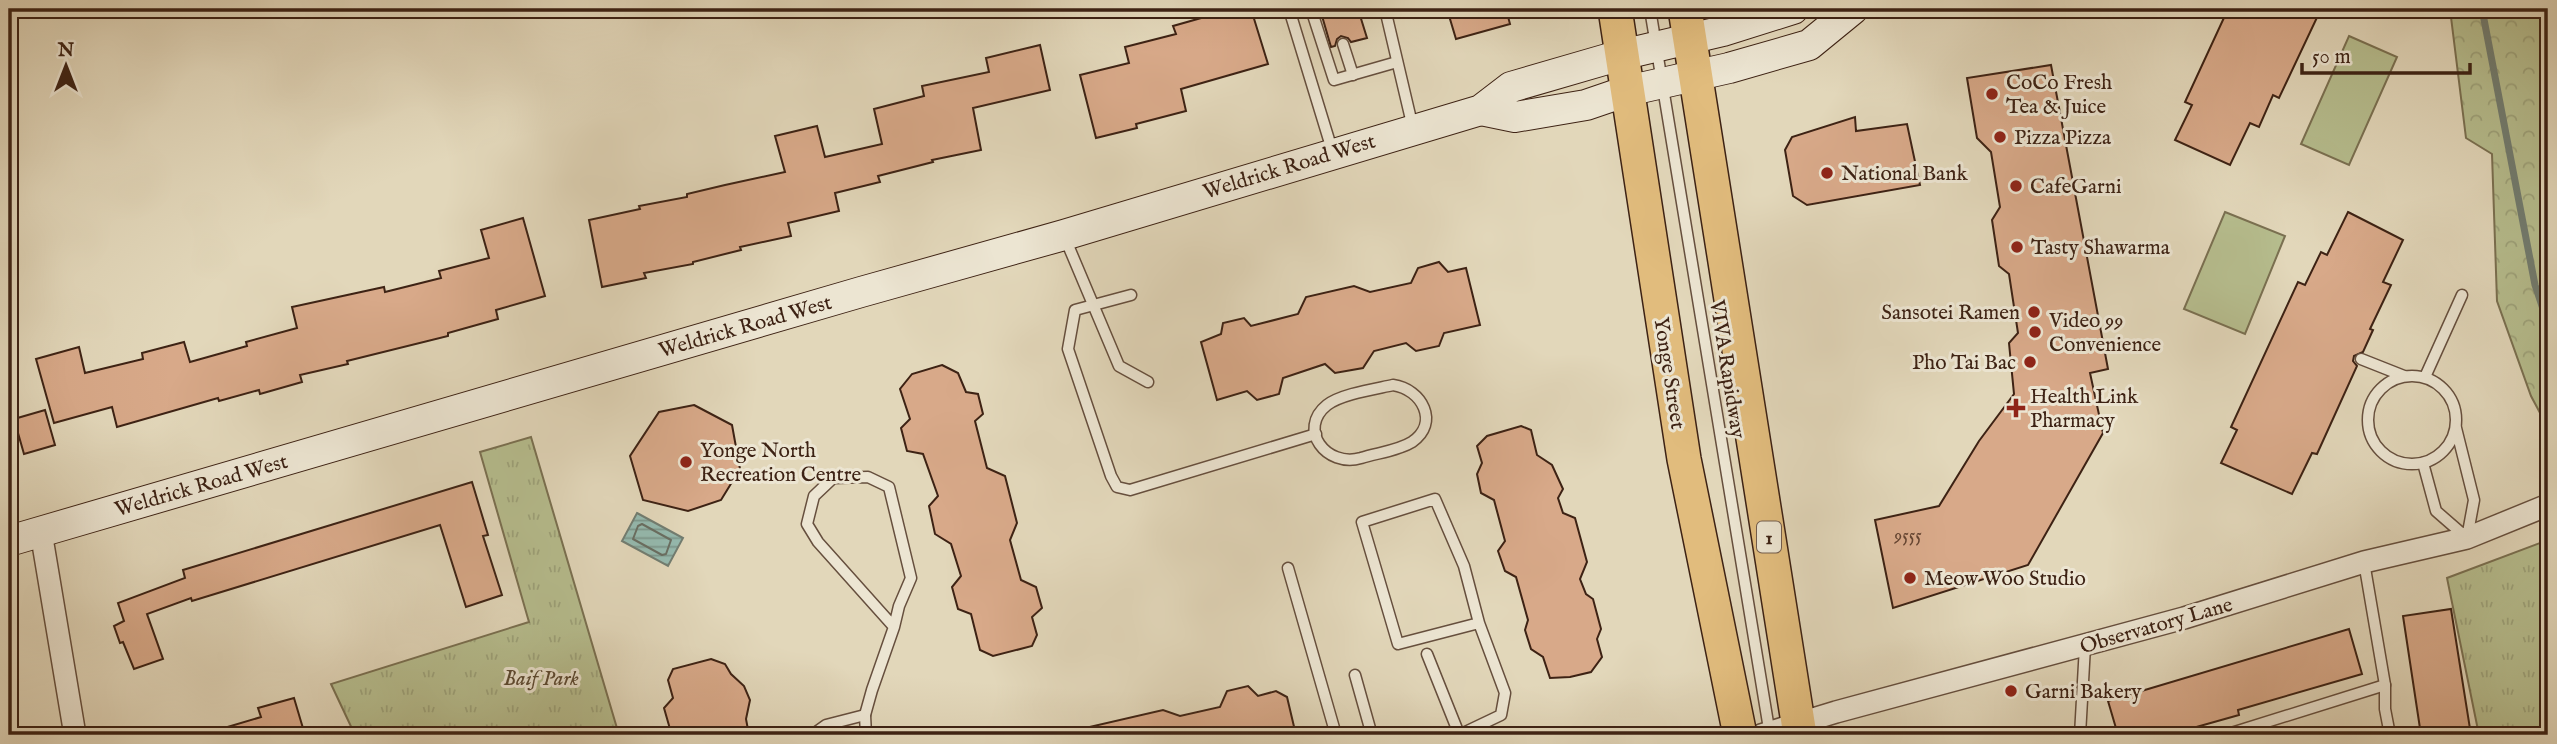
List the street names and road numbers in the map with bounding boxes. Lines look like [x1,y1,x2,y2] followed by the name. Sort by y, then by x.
[1200,128,1379,206] street label: Weldrick Road West
[656,290,835,365] street label: Weldrick Road West
[1702,297,1751,441] street label: VIVA Rapidway
[1646,315,1691,431] street label: Yonge Street
[112,449,291,524] street label: Weldrick Road West
[1757,522,1781,552] road number: 1
[2077,592,2236,661] street label: Observatory Lane

